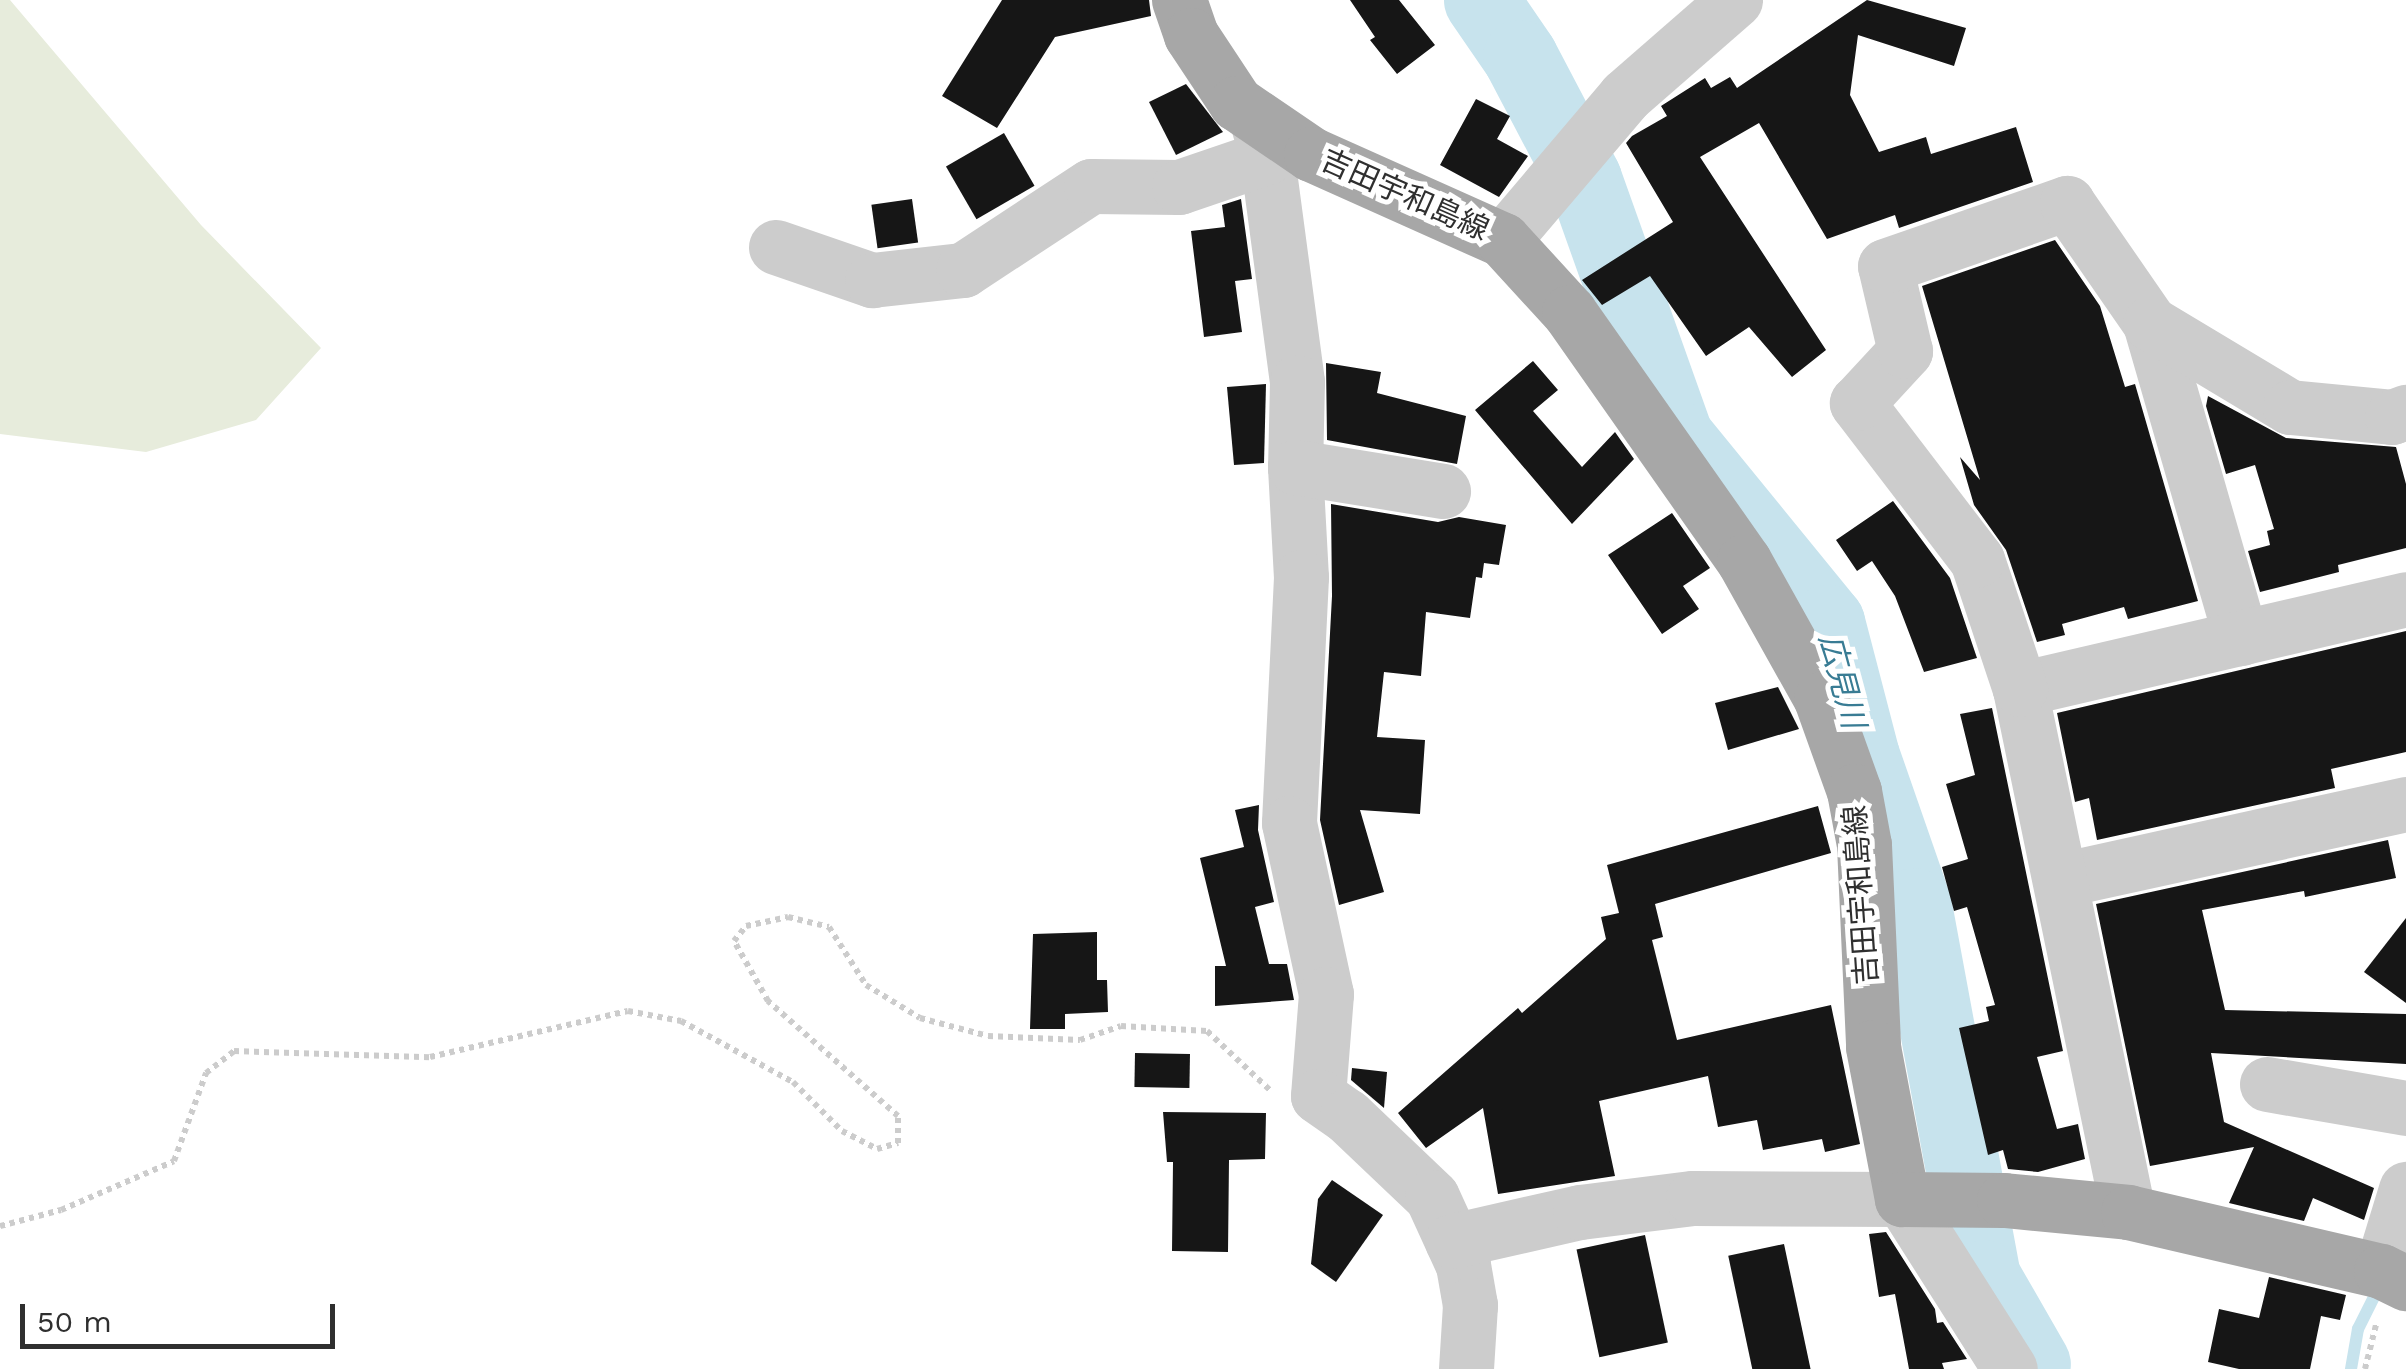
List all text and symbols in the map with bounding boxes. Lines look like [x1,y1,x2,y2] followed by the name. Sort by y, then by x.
[1315,142,1495,248] street label: 吉田宇和島線
[1811,630,1873,732] water label: 広見川
[1837,804,1885,986] street label: 吉田宇和島線
[25,1284,340,1346] scale bar
[37,1304,112,1339] text: 50 m

